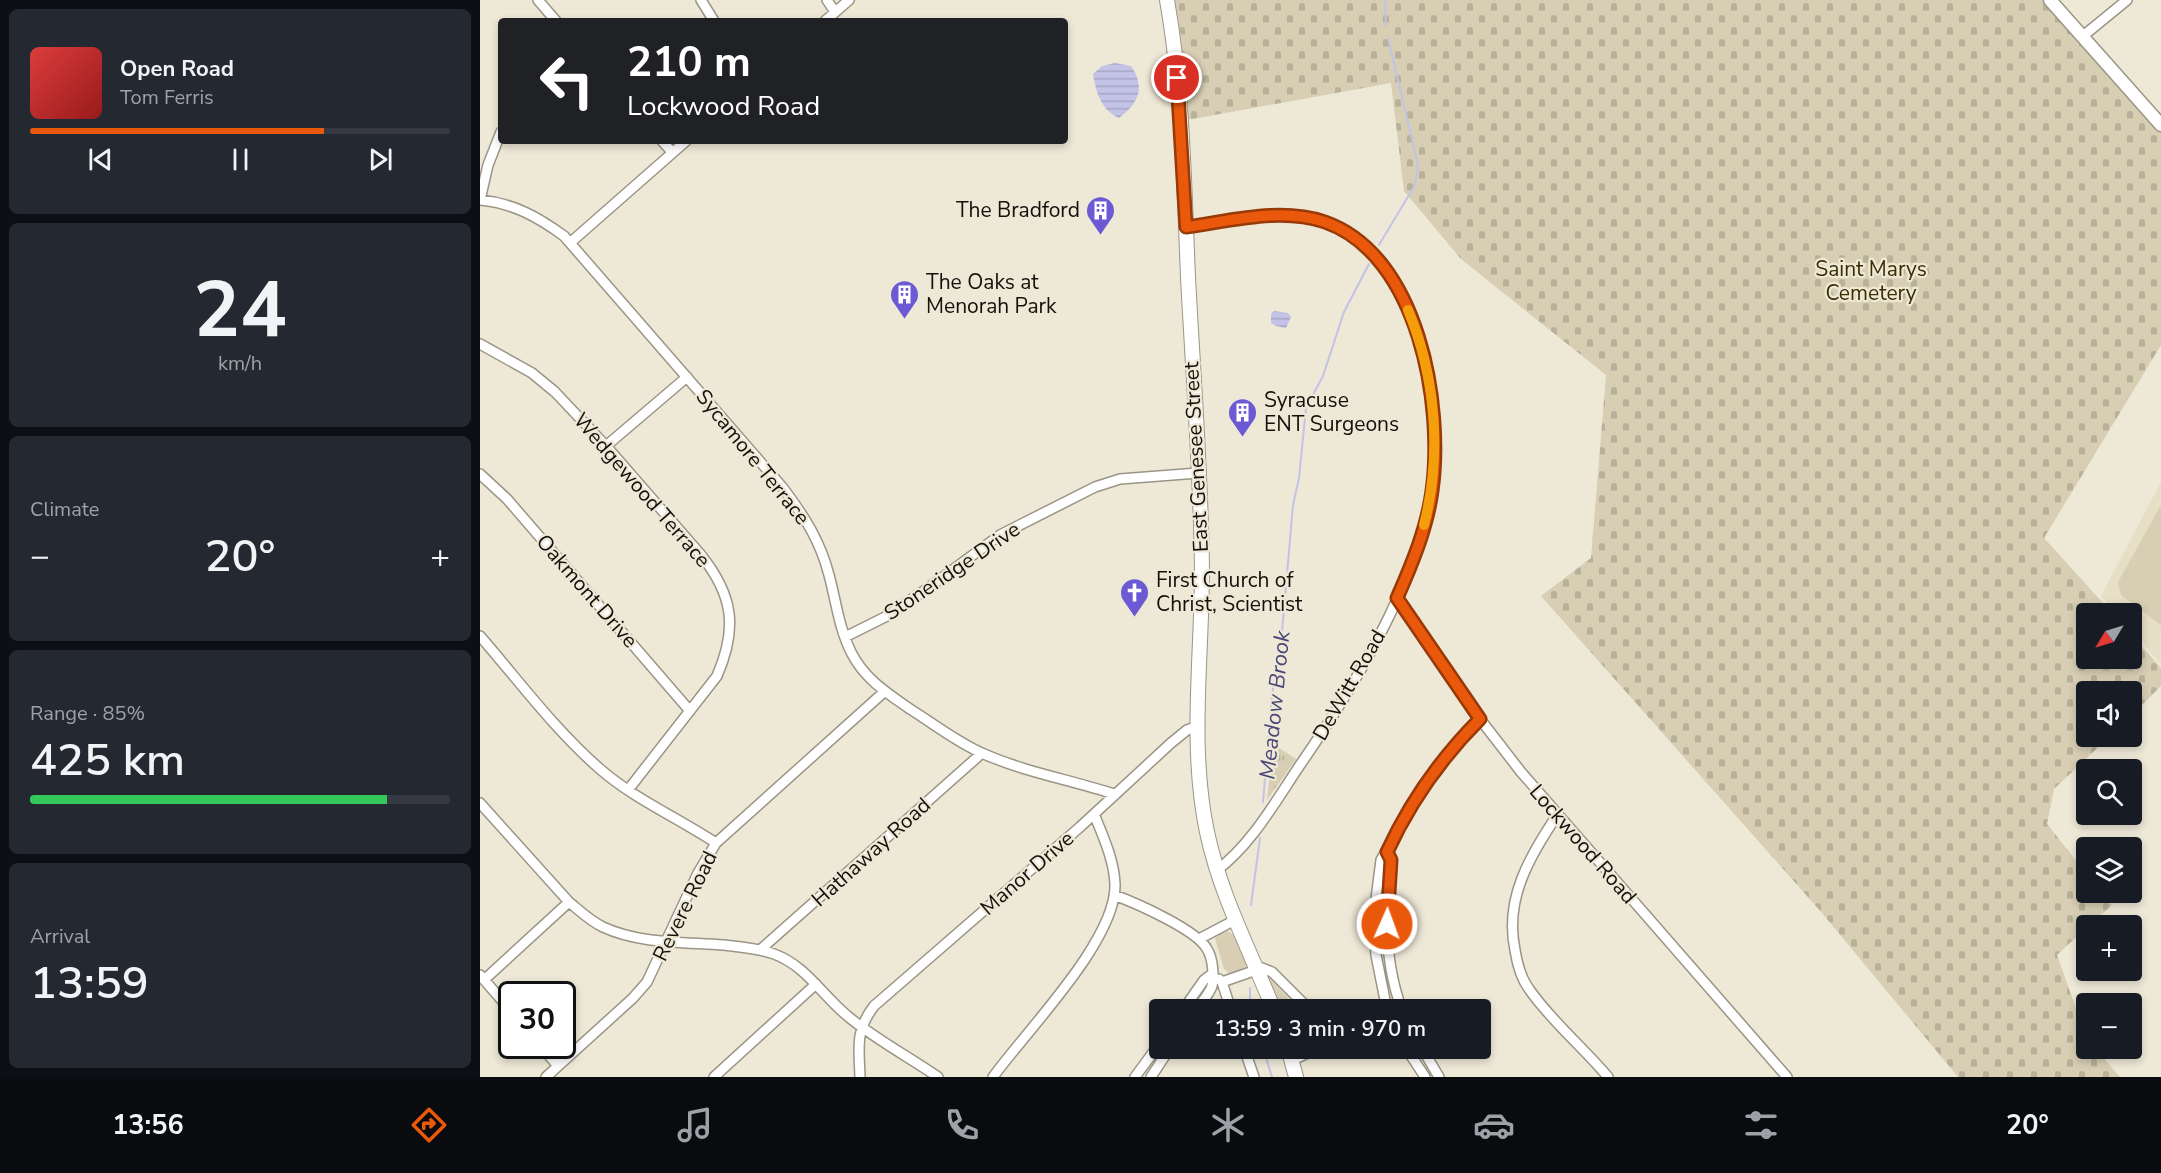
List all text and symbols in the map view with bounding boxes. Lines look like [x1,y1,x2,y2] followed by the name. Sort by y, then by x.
[627,34,751,91] text: 210 m
[528,42,606,120] icon: left
[1151,52,1202,103] pin
[120,54,234,84] text: Open Road
[1160,61,1193,94] icon: arrive
[120,84,214,111] text: Tom Ferris
[627,88,820,125] text: Lockwood Road
[84,143,117,176] icon: previous
[224,143,257,176] icon: pause
[364,143,397,176] icon: next
[1085,194,1117,236] building icon: The Bradford
[956,196,1080,224] place label: The Bradford
[1815,255,1927,307] park label: Saint Marys Cemetery
[193,257,287,364] text: 24
[926,268,1057,320] place label: The Oaks at Menorah Park
[889,278,921,320] building icon: The Oaks at Menorah Park
[218,350,262,377] text: km/h
[1177,360,1215,553] street label: East Genesee Street
[690,383,816,531] street label: Sycamore Terrace
[1264,386,1399,438] place label: Syracuse ENT Surgeons
[1227,396,1259,438] building icon: Syracuse ENT Surgeons
[567,407,717,573] street label: Wedgewood Terrace
[30,496,99,523] text: Climate
[879,515,1025,627] street label: Stoneridge Drive
[205,526,275,587] text: 20°
[530,528,644,654] street label: Oakmont Drive
[30,534,50,579] text: −
[430,534,450,579] text: +
[1156,566,1303,618] place label: First Church of Christ, Scientist
[1119,576,1151,618] church icon: First Church of Christ, Scientist
[2076,603,2142,669] north arrow
[2076,603,2142,1059] map controls
[1306,625,1392,745] street label: DeWitt Road
[1252,628,1298,781] water label: Meadow Brook
[2076,681,2142,747] button: sound
[30,700,145,727] text: Range · 85%
[30,730,185,791] text: 425 km
[2076,759,2142,825] button: search
[1523,778,1643,910] street label: Lockwood Road
[806,791,936,913] street label: Hathaway Road
[974,825,1080,921] street label: Manor Drive
[2076,837,2142,903] button: layers
[646,846,724,966] street label: Revere Road
[1355,892,1419,956] position arrow
[2076,915,2142,981] button: +
[30,923,90,950] text: Arrival
[30,953,149,1014] text: 13:59
[498,981,576,1059] speed limit sign: 30
[2076,993,2142,1059] button: −
[1214,1014,1426,1044] text: 13:59 · 3 min · 970 m
[408,1104,450,1146] icon: directions
[674,1104,716,1146] icon: music
[941,1104,983,1146] icon: phone
[1207,1104,1249,1146] icon: climate
[1473,1104,1515,1146] icon: car
[1740,1104,1782,1146] icon: filters
[112,1107,184,1144] text: 13:56
[2006,1107,2049,1144] text: 20°

